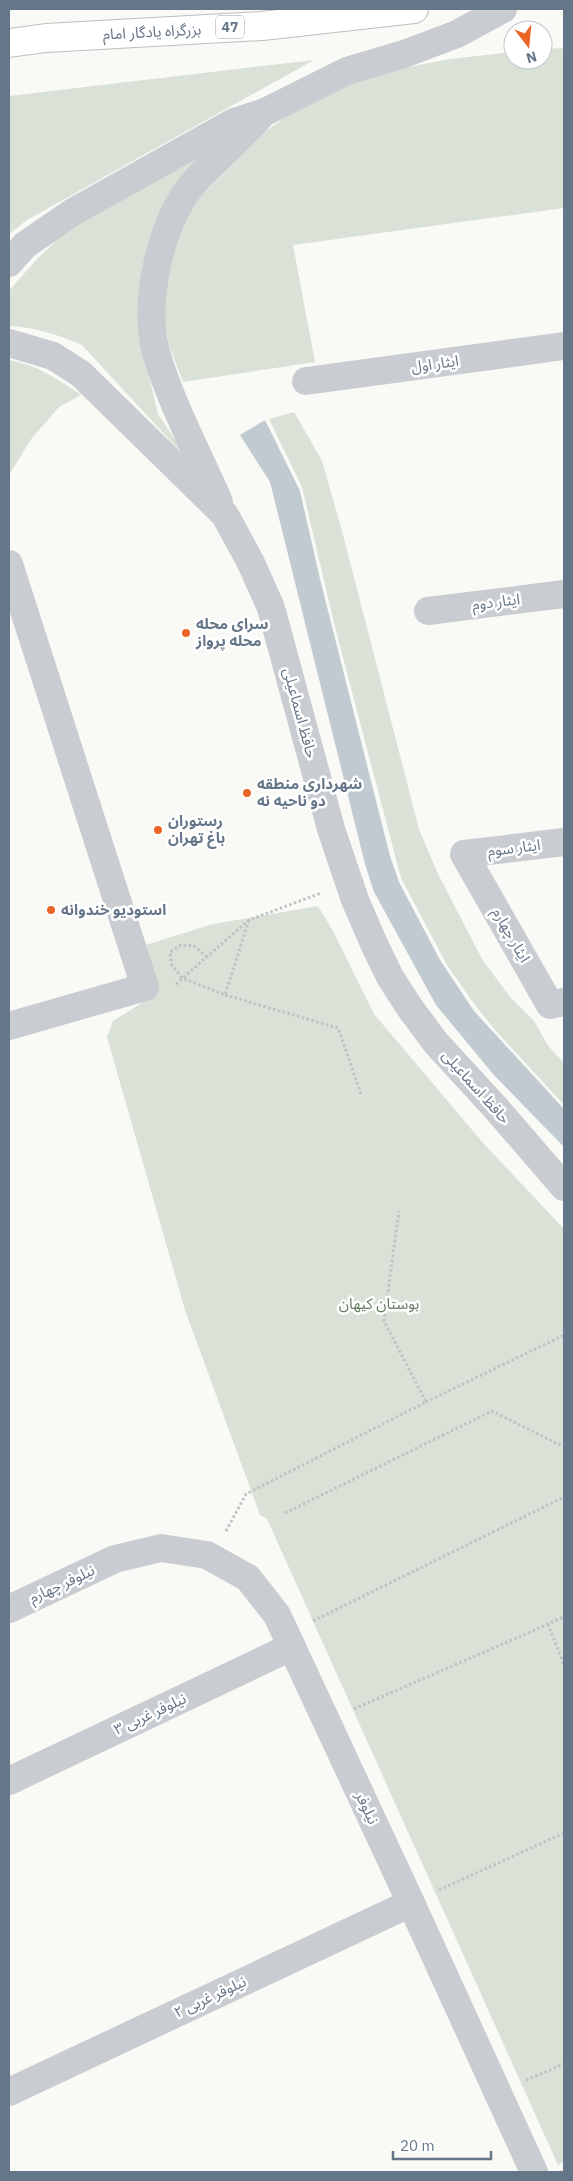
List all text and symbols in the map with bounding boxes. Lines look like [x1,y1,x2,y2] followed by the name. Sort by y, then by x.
[216,16,244,38] road number: 47
[102,19,202,46] street label: بزرگراه یادگار امام
[503,20,553,70] north arrow
[524,47,539,68] text: N
[410,351,460,376] street label: ایثار اول
[471,589,521,616] street label: ایثار دوم
[195,614,269,651] place label: سرای محله محله پرواز
[180,627,192,639] marker: سرای محله محله پرواز
[279,666,322,760] street label: حافظ اسماعیلی
[257,774,362,810] place label: شهرداری منطقه دو ناحیه نه
[241,787,253,799] marker: شهرداری منطقه دو ناحیه نه
[168,811,225,849] place label: رستوران باغ تهران
[152,824,164,836] marker: رستوران باغ تهران
[486,835,542,862] street label: ایثار سوم
[61,900,166,919] place label: استودیو خندوانه
[45,904,57,916] marker: استودیو خندوانه
[486,904,535,966] street label: ایثار چهارم
[438,1046,515,1128] street label: حافظ اسماعیلی
[339,1294,419,1313] park label: بوستان کیهان
[26,1560,99,1609] street label: نیلوفر چهارم
[111,1689,189,1739] street label: نیلوفر غربی ۳
[351,1788,383,1827] street label: نیلوفر
[171,1972,249,2022] street label: نیلوفر غربی ۲
[393,2128,490,2160] scale bar
[400,2136,435,2155] text: 20 m

